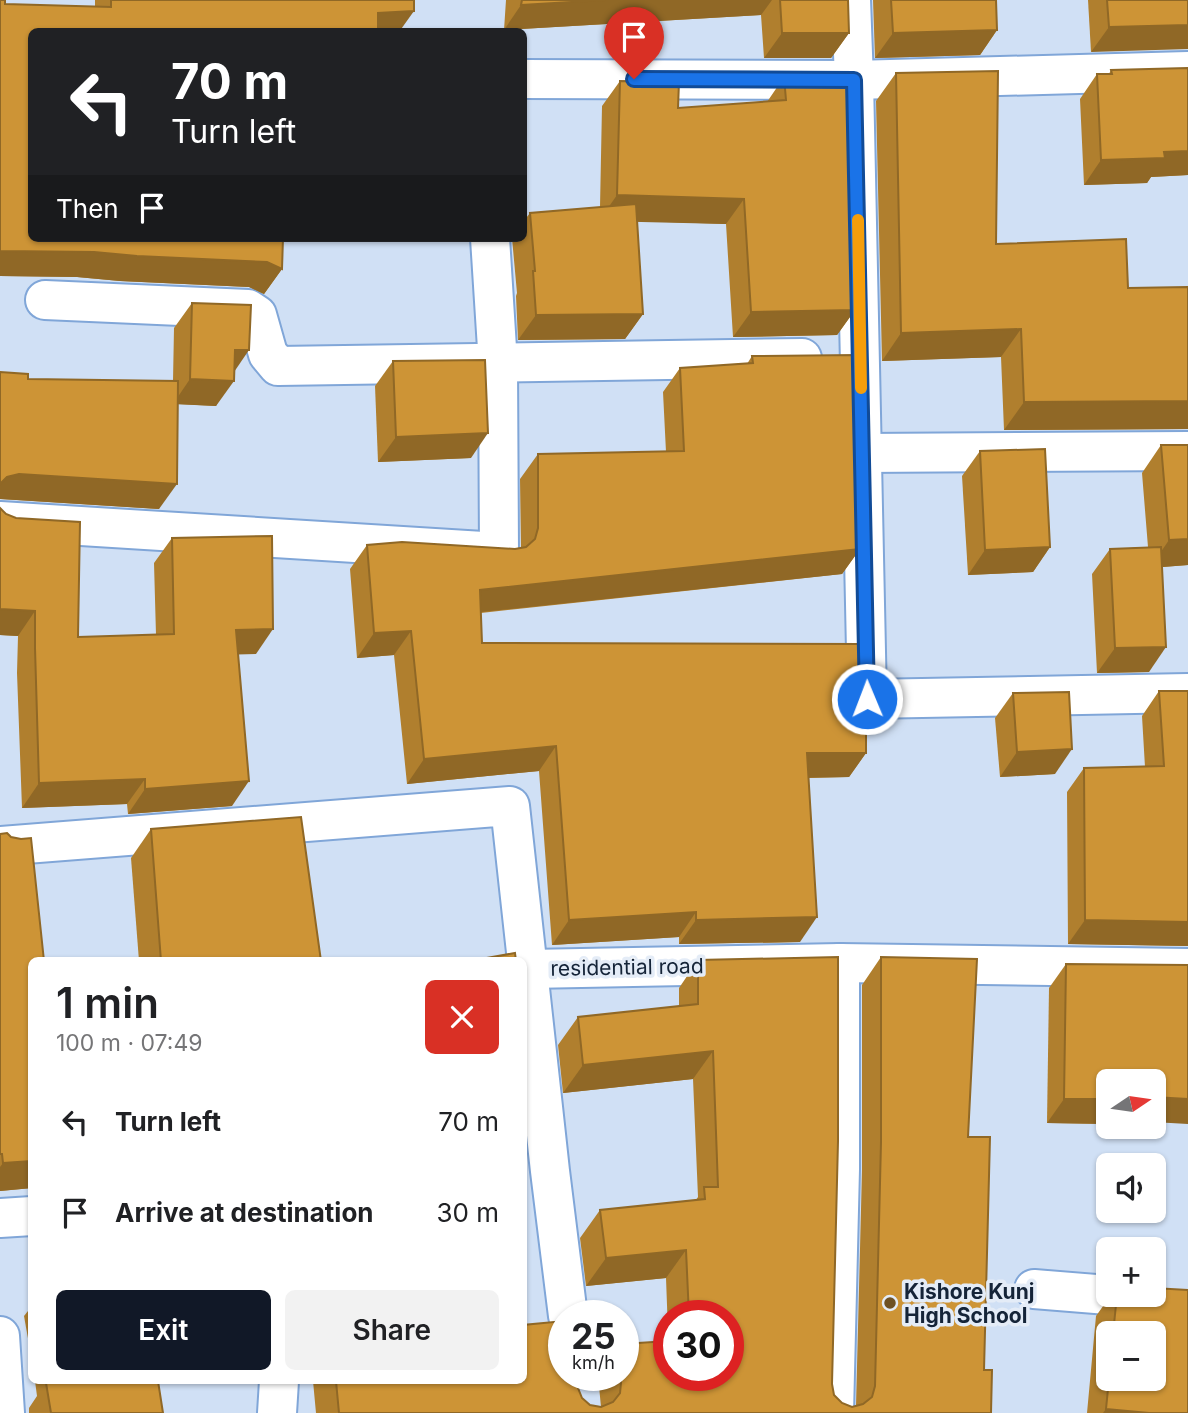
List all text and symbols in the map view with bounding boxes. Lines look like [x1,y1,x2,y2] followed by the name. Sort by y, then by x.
[604,7,664,79] pin
[615,18,653,56] icon: arrive
[171,52,288,111] text: 70 m
[56,56,147,147] icon: left
[171,112,296,151] text: Turn left
[133,189,171,227] icon: arrive
[56,193,119,224] text: Then
[830,662,904,736] position arrow
[550,953,704,981] street label: residential road
[56,977,159,1028] text: 1 min
[425,980,499,1054] button: close
[56,1029,203,1057] text: 100 m · 07:49
[1096,1069,1166,1139] north arrow
[1096,1069,1166,1391] map controls
[56,1103,94,1141] icon: left
[115,1106,221,1137] text: Turn left
[438,1106,499,1137] text: 70 m
[1096,1153,1166,1223] button: sound
[56,1194,94,1232] icon: arrive
[115,1197,374,1228] text: Arrive at destination
[436,1197,499,1228] text: 30 m
[1096,1237,1166,1307] button: +
[904,1279,1034,1328] place label: Kishore Kunj High School
[56,1290,271,1370] button: Exit
[285,1290,499,1370] button: Share
[882,1295,898,1311] marker: Kishore Kunj High School
[653,1300,744,1391] speed limit sign: 30
[571,1315,616,1357] text: 25
[1096,1321,1166,1391] button: −
[572,1352,615,1373] text: km/h

